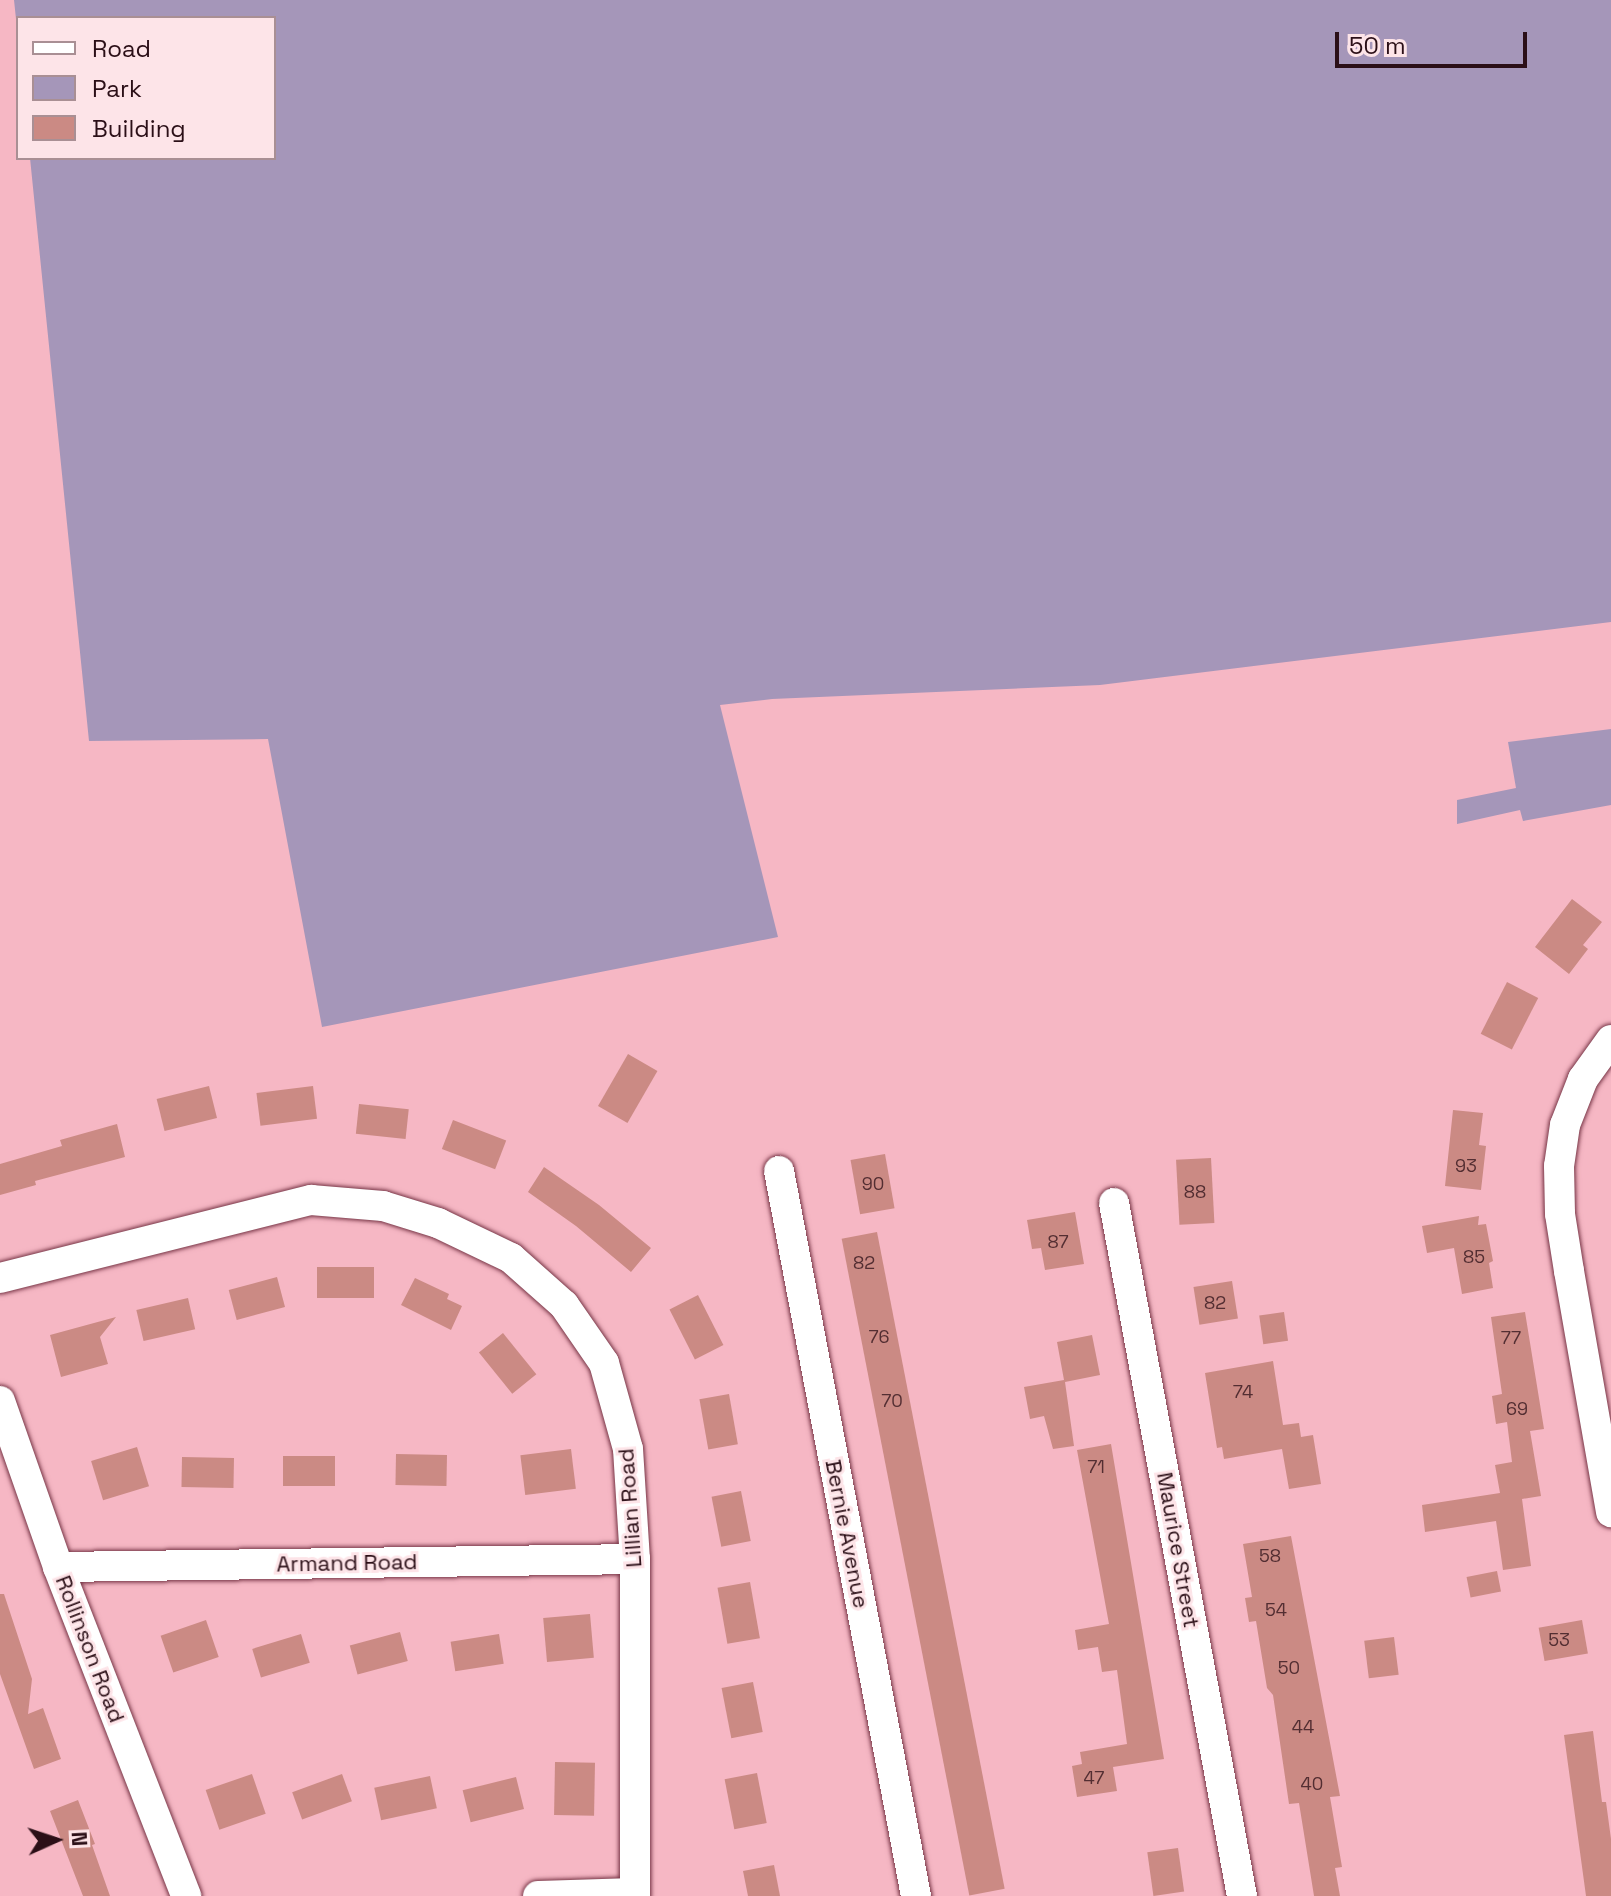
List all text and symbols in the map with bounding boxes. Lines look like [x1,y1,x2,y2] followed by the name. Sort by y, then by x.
[16,16,276,160] legend
[1339,16,1531,66] scale bar
[1349,30,1406,61] text: 50 m
[92,33,151,64] text: Road
[92,73,142,104] text: Park
[92,113,186,144] text: Building
[1455,1155,1477,1177] house number: 93
[862,1173,884,1195] house number: 90
[1184,1181,1206,1203] house number: 88
[1047,1231,1069,1253] house number: 87
[1463,1246,1485,1268] house number: 85
[853,1252,875,1274] house number: 82
[1204,1292,1226,1314] house number: 82
[868,1326,890,1348] house number: 76
[1501,1327,1521,1349] house number: 77
[1233,1381,1253,1403] house number: 74
[881,1390,903,1412] house number: 70
[1506,1398,1528,1420] house number: 69
[613,1448,647,1568] street label: Lillian Road
[1087,1456,1105,1478] house number: 71
[820,1457,874,1611] street label: Bernie Avenue
[1151,1470,1205,1630] street label: Maurice Street
[1259,1545,1281,1567] house number: 58
[276,1549,418,1577] street label: Armand Road
[50,1572,130,1726] street label: Rollinson Road
[1265,1599,1287,1621] house number: 54
[1548,1629,1570,1651] house number: 53
[1278,1657,1300,1679] house number: 50
[1292,1716,1314,1738] house number: 44
[1084,1767,1104,1789] house number: 47
[1301,1773,1323,1795] house number: 40
[16,1800,96,1880] north arrow
[66,1831,94,1847] text: N

